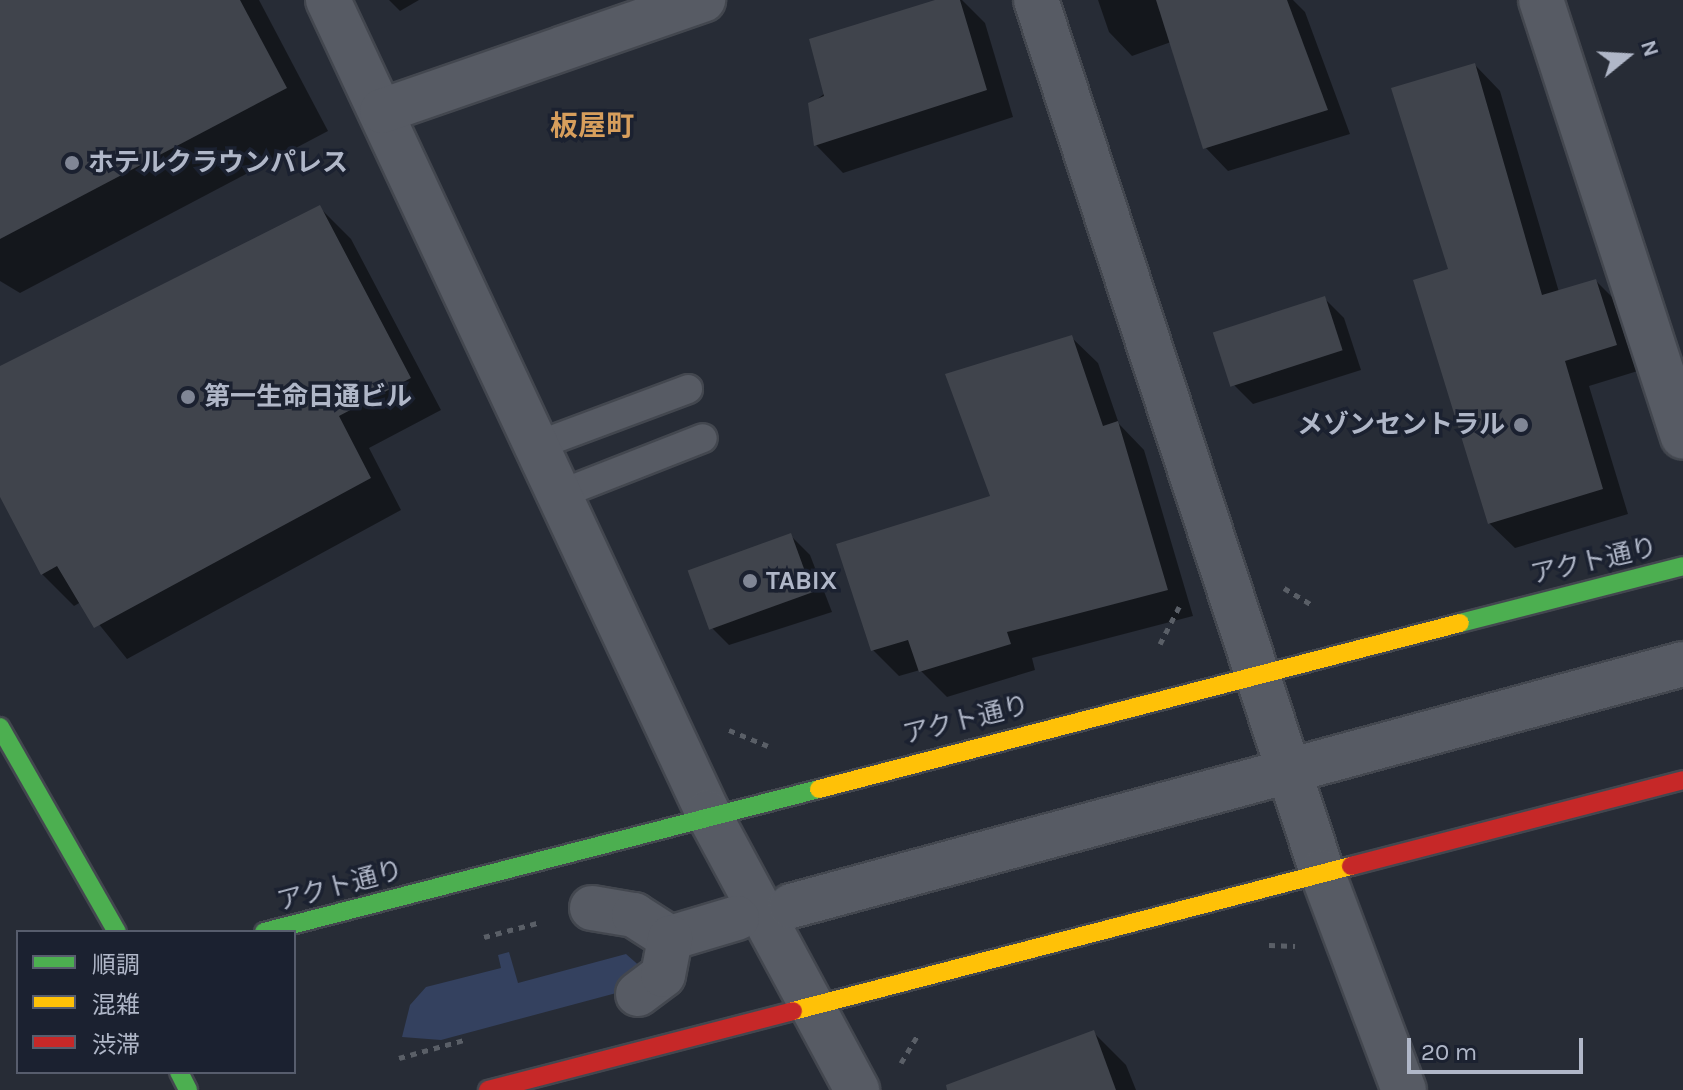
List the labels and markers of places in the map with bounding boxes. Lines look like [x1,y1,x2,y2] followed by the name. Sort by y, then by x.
[88,147,348,179] place label: ホテルクラウンパレス
[63,154,81,172] marker: ホテルクラウンパレス
[204,381,412,413] place label: 第一生命日通ビル
[179,388,197,406] marker: 第一生命日通ビル
[1297,409,1505,441] place label: メゾンセントラル
[1512,416,1530,434] marker: メゾンセントラル
[766,565,837,597] place label: TABIX
[741,572,759,590] marker: TABIX

